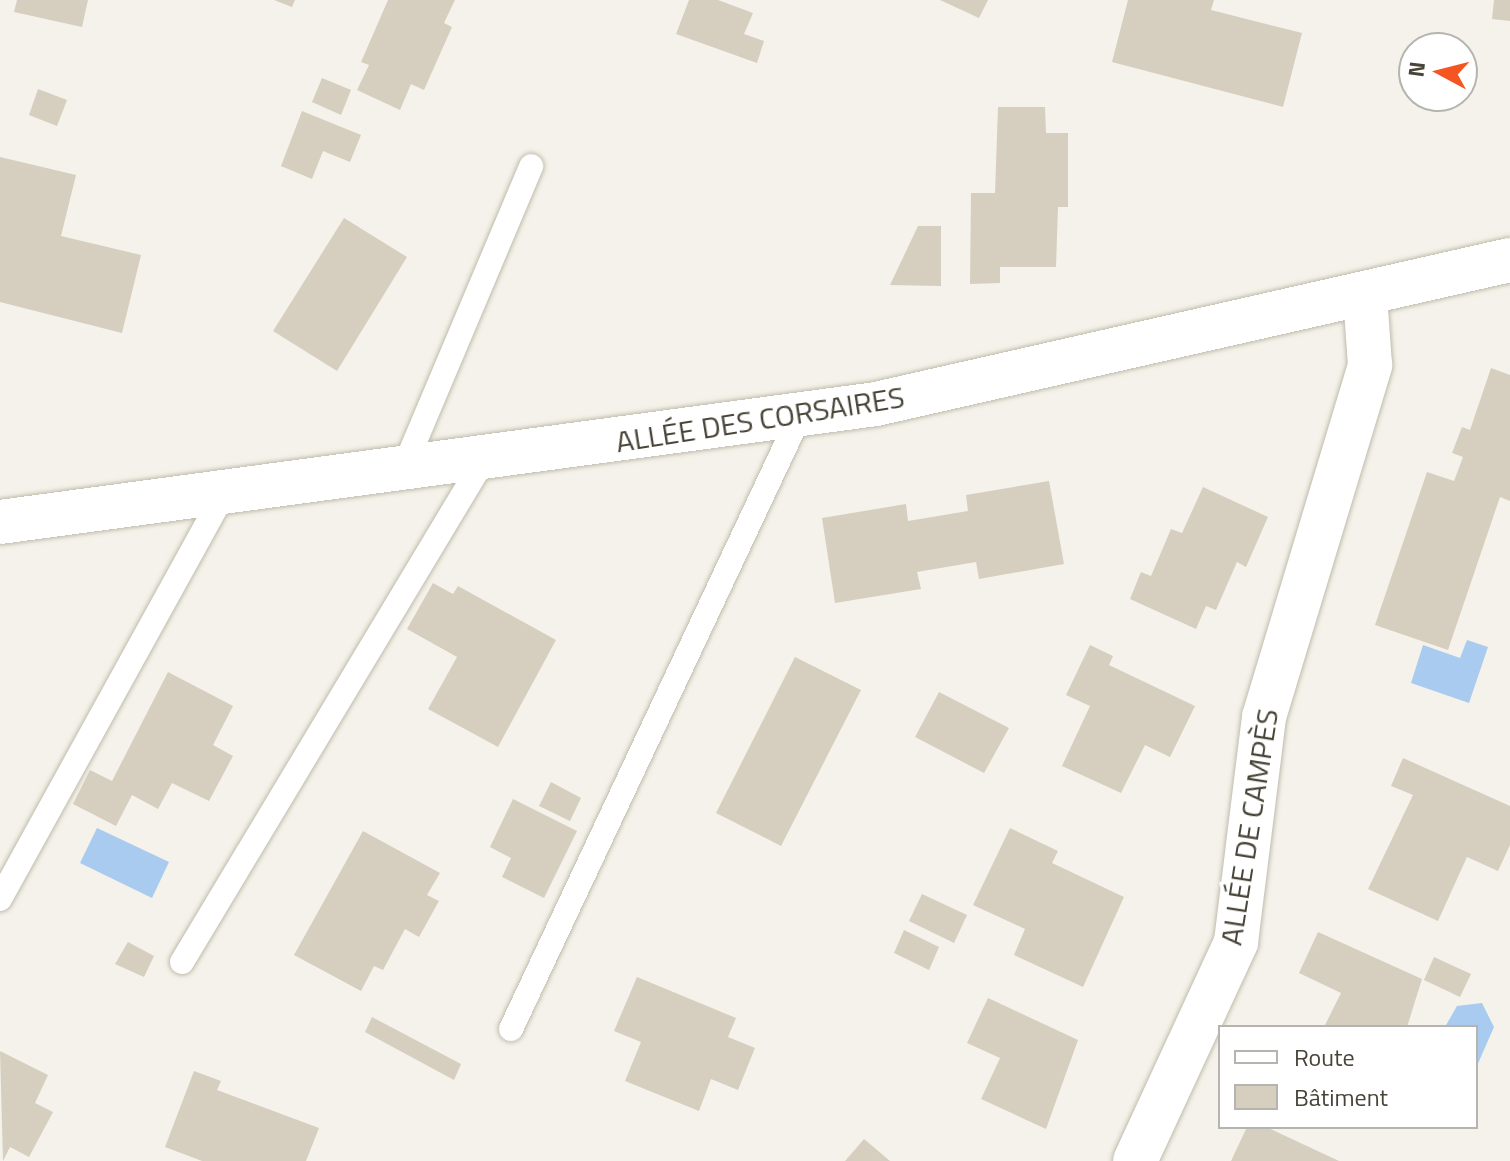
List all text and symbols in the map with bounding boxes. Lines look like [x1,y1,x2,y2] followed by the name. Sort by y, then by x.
[1398,32,1478,112] north arrow
[1398,60,1434,79] text: N
[613,378,907,460] street label: ALLÉE DES CORSAIRES
[1213,706,1285,948] street label: ALLÉE DE CAMPÈS
[1218,1025,1478,1129] legend
[1294,1039,1355,1075] text: Route
[1294,1079,1388,1115] text: Bâtiment

